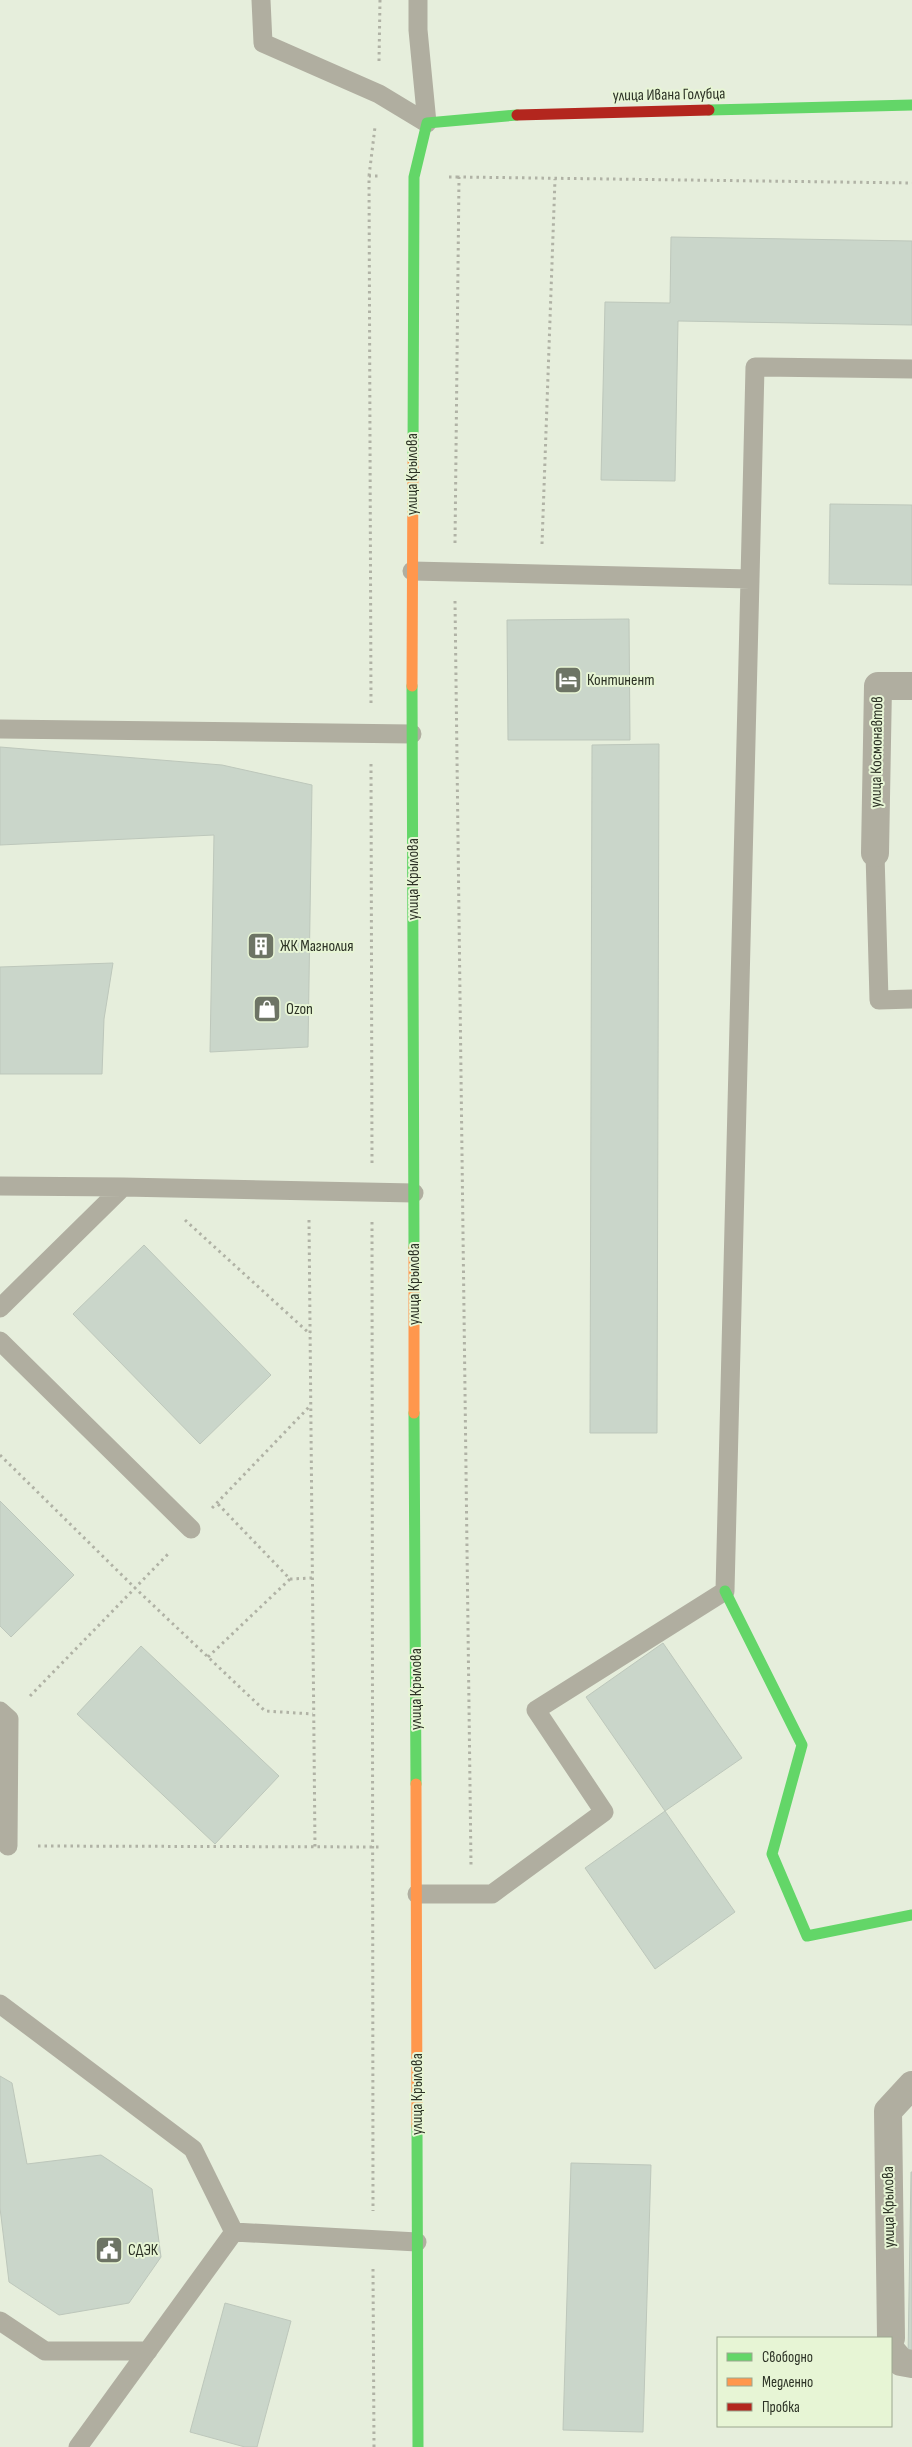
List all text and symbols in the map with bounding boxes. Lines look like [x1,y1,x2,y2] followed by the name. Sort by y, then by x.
[613,85,725,105] street label: улица Ивана Голубца
[403,433,422,515] street label: улица Крылова
[553,665,583,695] hotel icon: Континент
[587,671,654,690] place label: Континент
[867,696,887,808] street label: улица Космонавтов
[404,838,423,920] street label: улица Крылова
[246,931,276,961] building icon: ЖК Магнолия
[280,937,354,956] place label: ЖК Магнолия
[252,994,282,1024] shop icon: Ozon
[286,1000,313,1019] place label: Ozon
[405,1243,424,1325] street label: улица Крылова
[407,1648,426,1730] street label: улица Крылова
[408,2053,427,2135] street label: улица Крылова
[879,2166,899,2248] street label: улица Крылова
[94,2235,124,2265] public building icon: СДЭК
[128,2241,159,2260] place label: СДЭК
[717,2337,892,2427] legend
[762,2348,813,2367] text: Свободно
[762,2373,813,2392] text: Медленно
[762,2398,800,2417] text: Пробка

